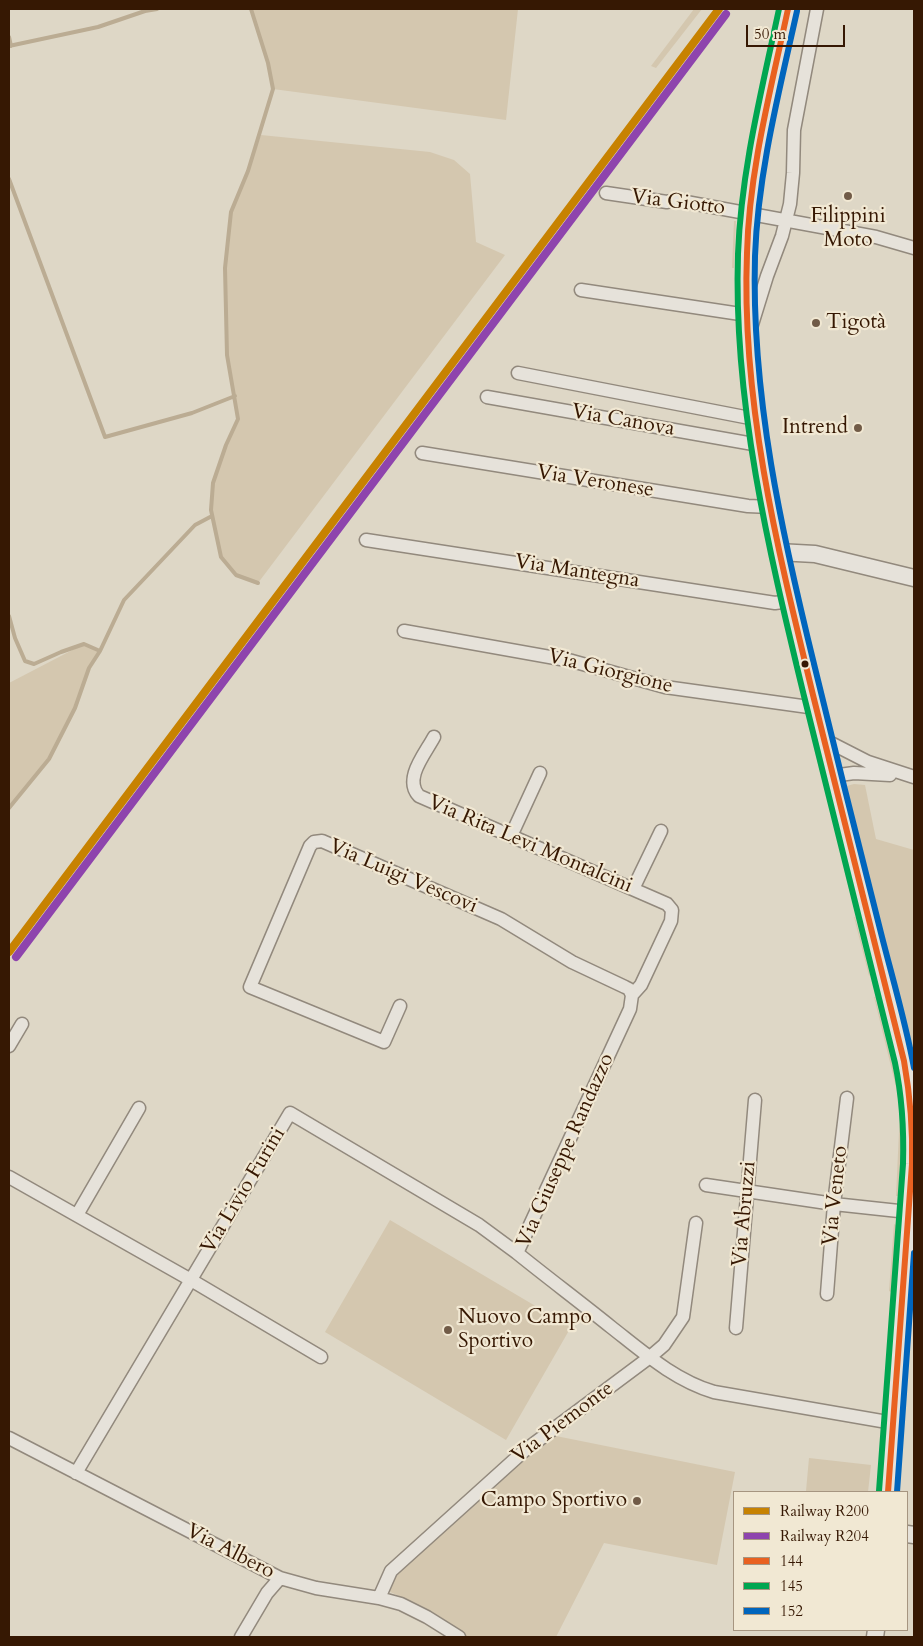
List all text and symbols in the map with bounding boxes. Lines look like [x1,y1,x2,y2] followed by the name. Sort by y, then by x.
[748,15,847,47] scale bar
[754,24,786,44] text: 50 m
[630,185,726,221] street label: Via Giotto
[842,190,854,202] marker: Filippini Moto
[810,204,886,254] place label: Filippini Moto
[826,310,886,336] place label: Tigotà
[810,317,822,329] marker: Tigotà
[570,400,676,442] street label: Via Canova
[782,415,848,441] place label: Intrend
[852,422,864,434] marker: Intrend
[535,460,655,504] street label: Via Veronese
[513,550,641,594] street label: Via Mantegna
[545,644,675,700] street label: Via Giorgione
[800,659,810,669] unlabelled marker
[424,790,636,900] street label: Via Rita Levi Montalcini
[325,834,481,920] street label: Via Luigi Vescovi
[512,1050,620,1252] street label: Via Giuseppe Randazzo
[196,1123,292,1259] street label: Via Livio Furini
[818,1145,854,1247] street label: Via Veneto
[728,1160,762,1268] street label: Via Abruzzi
[458,1305,592,1355] place label: Nuovo Campo Sportivo
[442,1324,454,1336] marker: Nuovo Campo Sportivo
[507,1376,619,1470] street label: Via Piemonte
[481,1488,627,1514] place label: Campo Sportivo
[733,1491,908,1631] legend
[631,1495,643,1507] marker: Campo Sportivo
[780,1501,869,1521] text: Railway R200
[181,1519,279,1585] street label: Via Albero
[780,1526,869,1546] text: Railway R204
[780,1551,803,1571] text: 144
[780,1576,803,1596] text: 145
[780,1601,803,1621] text: 152

